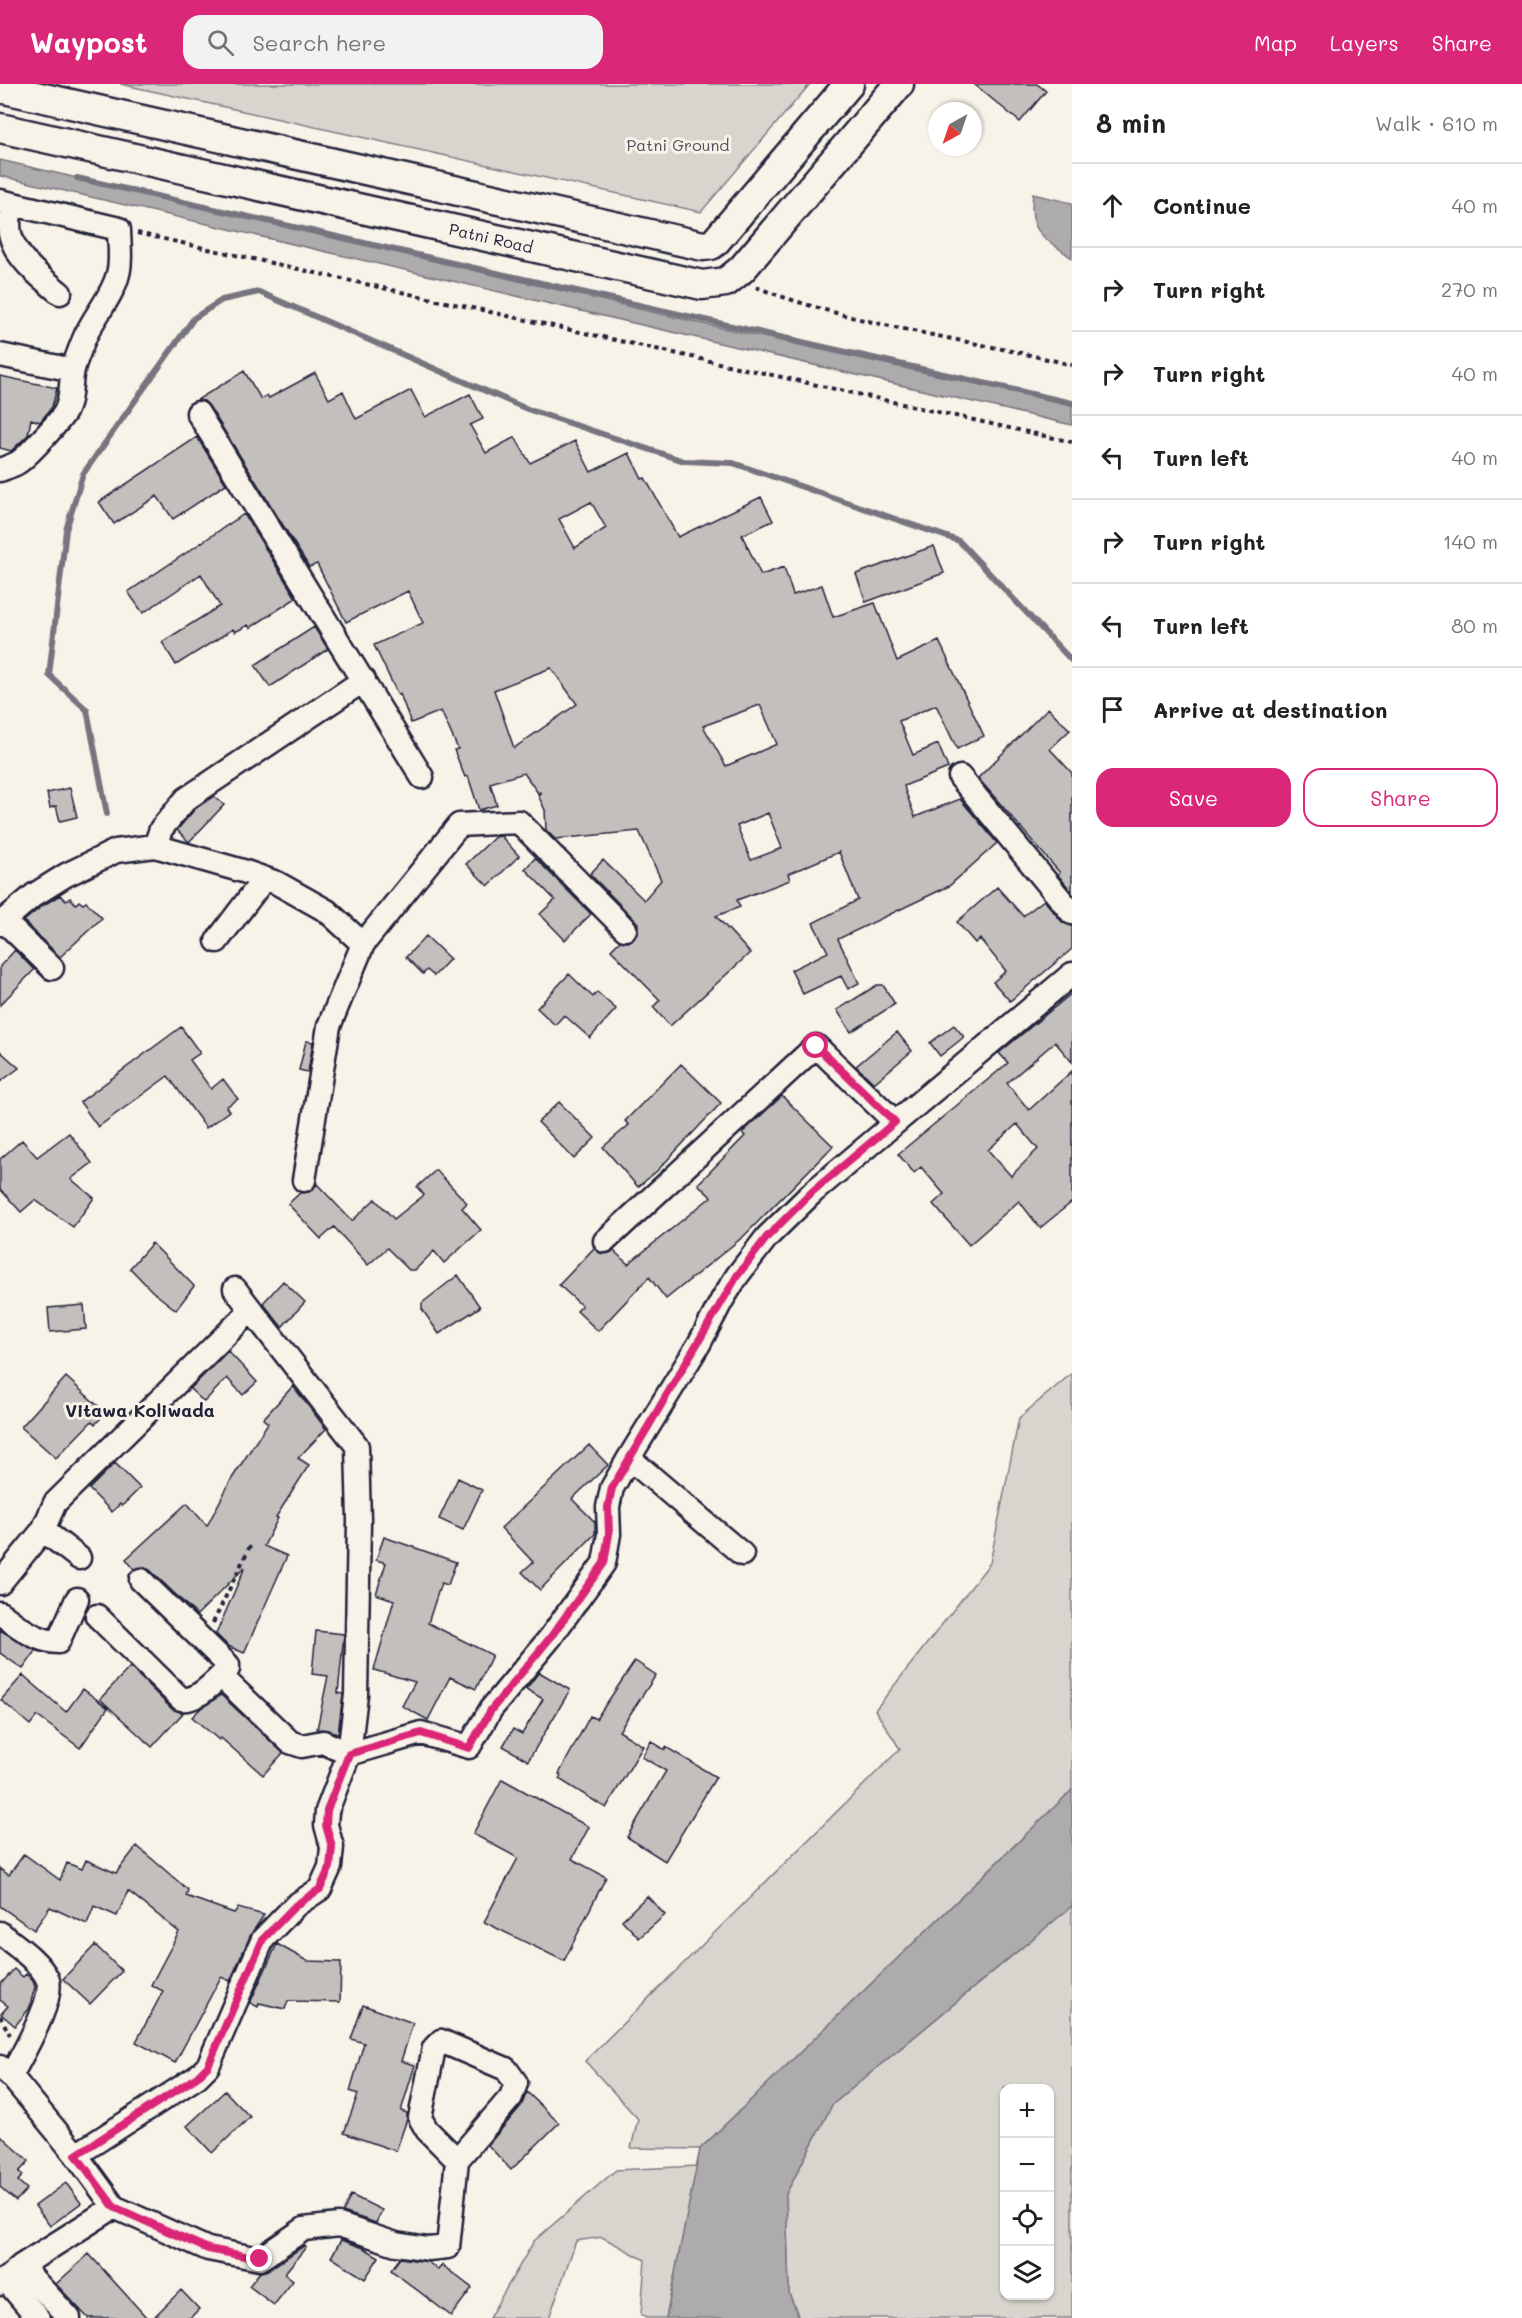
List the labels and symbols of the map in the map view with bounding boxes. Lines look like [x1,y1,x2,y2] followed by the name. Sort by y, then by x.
[928,102,982,156] north arrow
[627,134,729,155] park label: Patni Ground
[447,218,535,257] street label: Patni Road
[802,1032,828,1058] route start
[65,1398,215,1422] district label: Vitawa Koliwada
[246,2245,272,2271] route end

